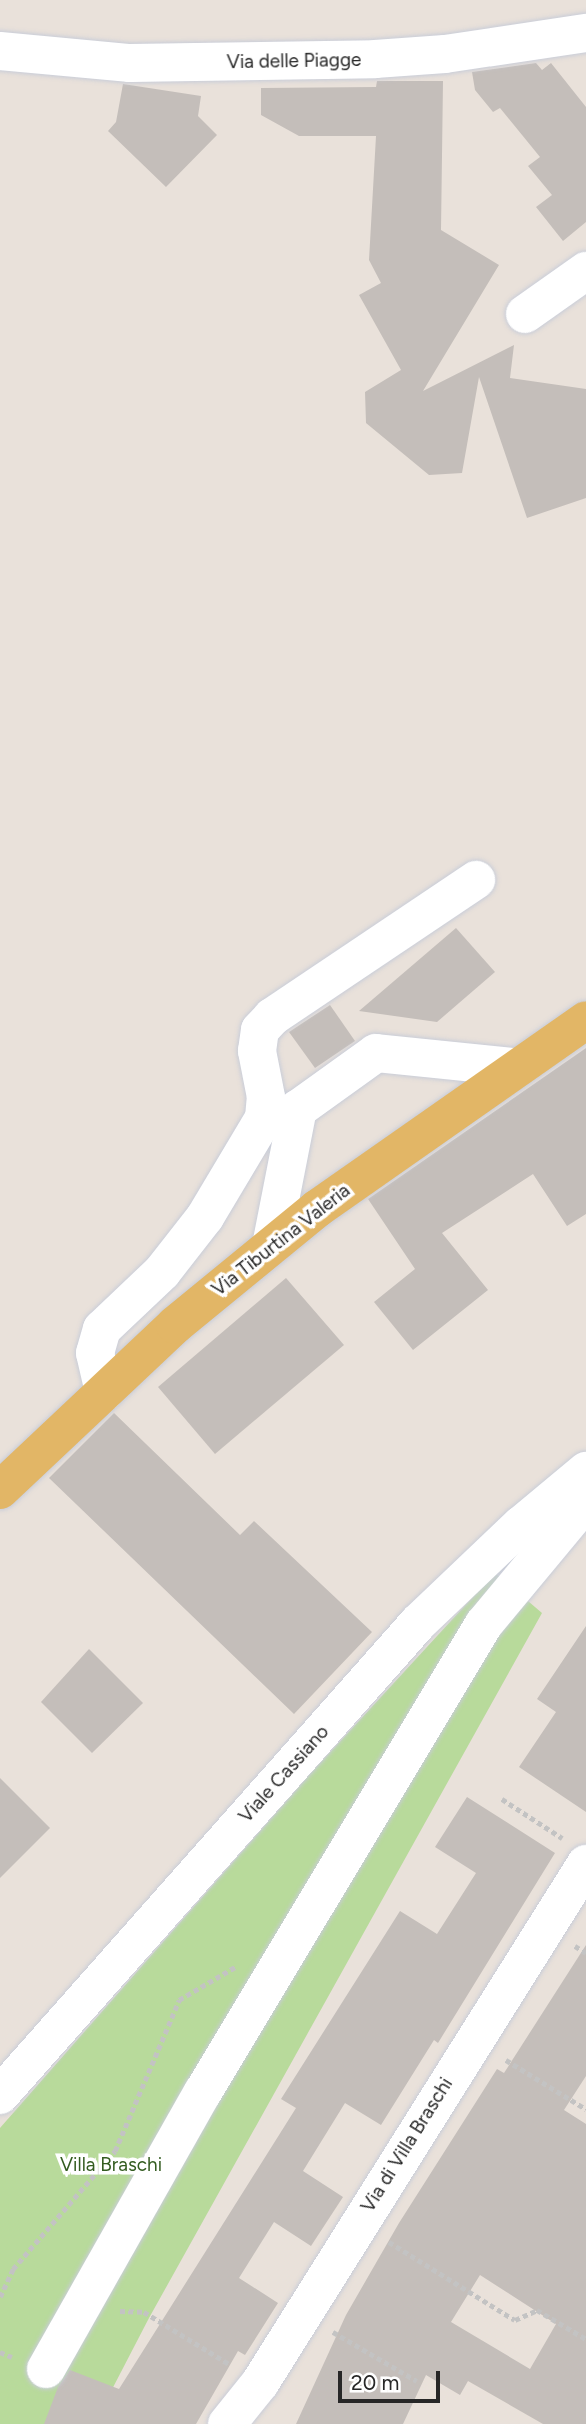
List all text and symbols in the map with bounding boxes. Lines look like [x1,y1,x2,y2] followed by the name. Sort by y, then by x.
[226,48,362,74] street label: Via delle Piagge
[207,1179,355,1301] street label: Via Tiburtina Valeria
[234,1721,334,1827] street label: Viale Cassiano
[356,2074,458,2216] street label: Via di Villa Braschi
[60,2154,162,2176] park label: Villa Braschi
[341,2358,442,2402] scale bar
[351,2370,399,2395] text: 20 m

